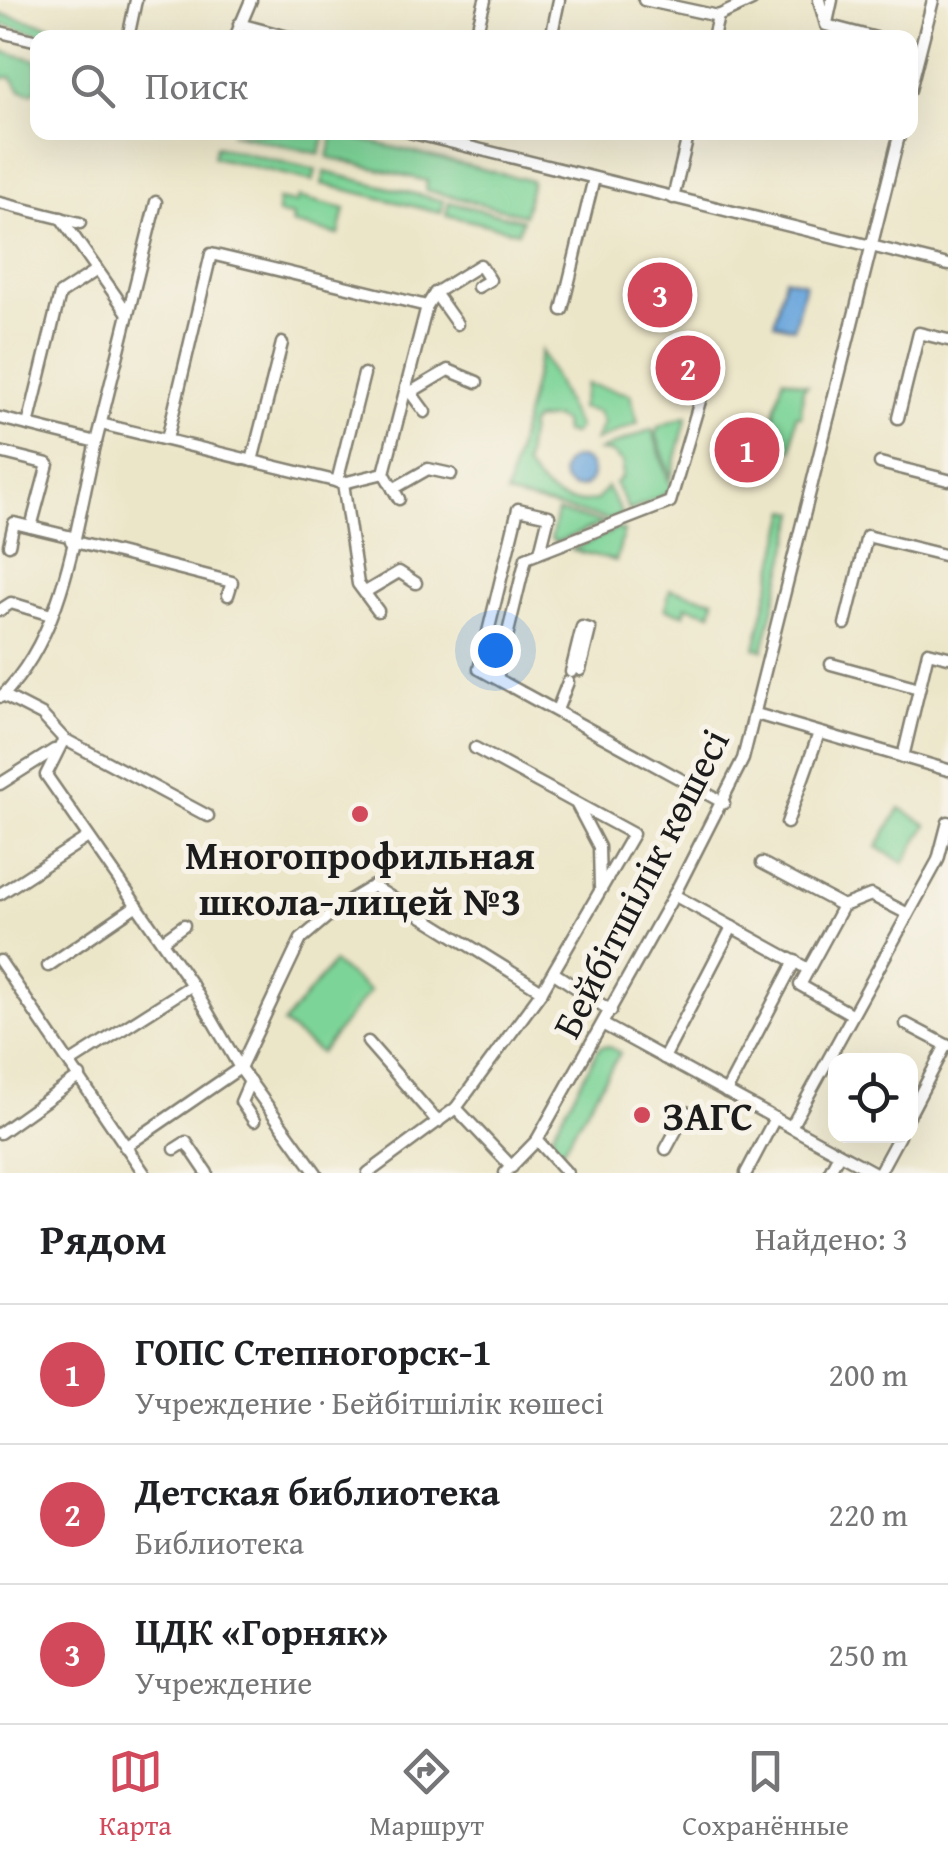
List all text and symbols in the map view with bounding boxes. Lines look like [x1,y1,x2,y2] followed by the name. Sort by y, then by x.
[30,30,918,140] search box
[145,57,248,113] text: Поиск
[65,58,120,113] icon: search
[628,258,692,332] pin: 3
[656,330,720,406] pin: 2
[714,412,780,488] pin: 1
[470,625,521,676] your location
[537,718,743,1048] street label: Бейбітшілік көшесі
[349,803,371,825] marker: Многопрофильная школа-лицей №3
[185,825,535,930] place label: Многопрофильная школа-лицей №3
[828,1053,918,1143] map controls
[828,1053,918,1143] button: locate
[662,1086,753,1145] place label: ЗАГС
[631,1104,653,1126] marker: ЗАГС
[40,1208,167,1269] text: Рядом
[755,1215,908,1262] text: Найдено: 3
[135,1323,492,1379] text: ГОПС Степногорск-1
[64,1351,81,1398] text: 1
[829,1351,908,1398] text: 200 m
[135,1379,604,1426] text: Учреждение · Бейбітшілік көшесі
[135,1463,500,1519] text: Детская библиотека
[64,1491,81,1538] text: 2
[829,1491,908,1538] text: 220 m
[135,1519,304,1566] text: Библиотека
[135,1603,388,1659] text: ЦДК «Горняк»
[64,1631,81,1678] text: 3
[829,1631,908,1678] text: 250 m
[135,1659,312,1706] text: Учреждение
[99,1744,172,1845] tab: Карта
[370,1744,484,1845] tab: Маршрут
[682,1744,849,1845] tab: Сохранённые

